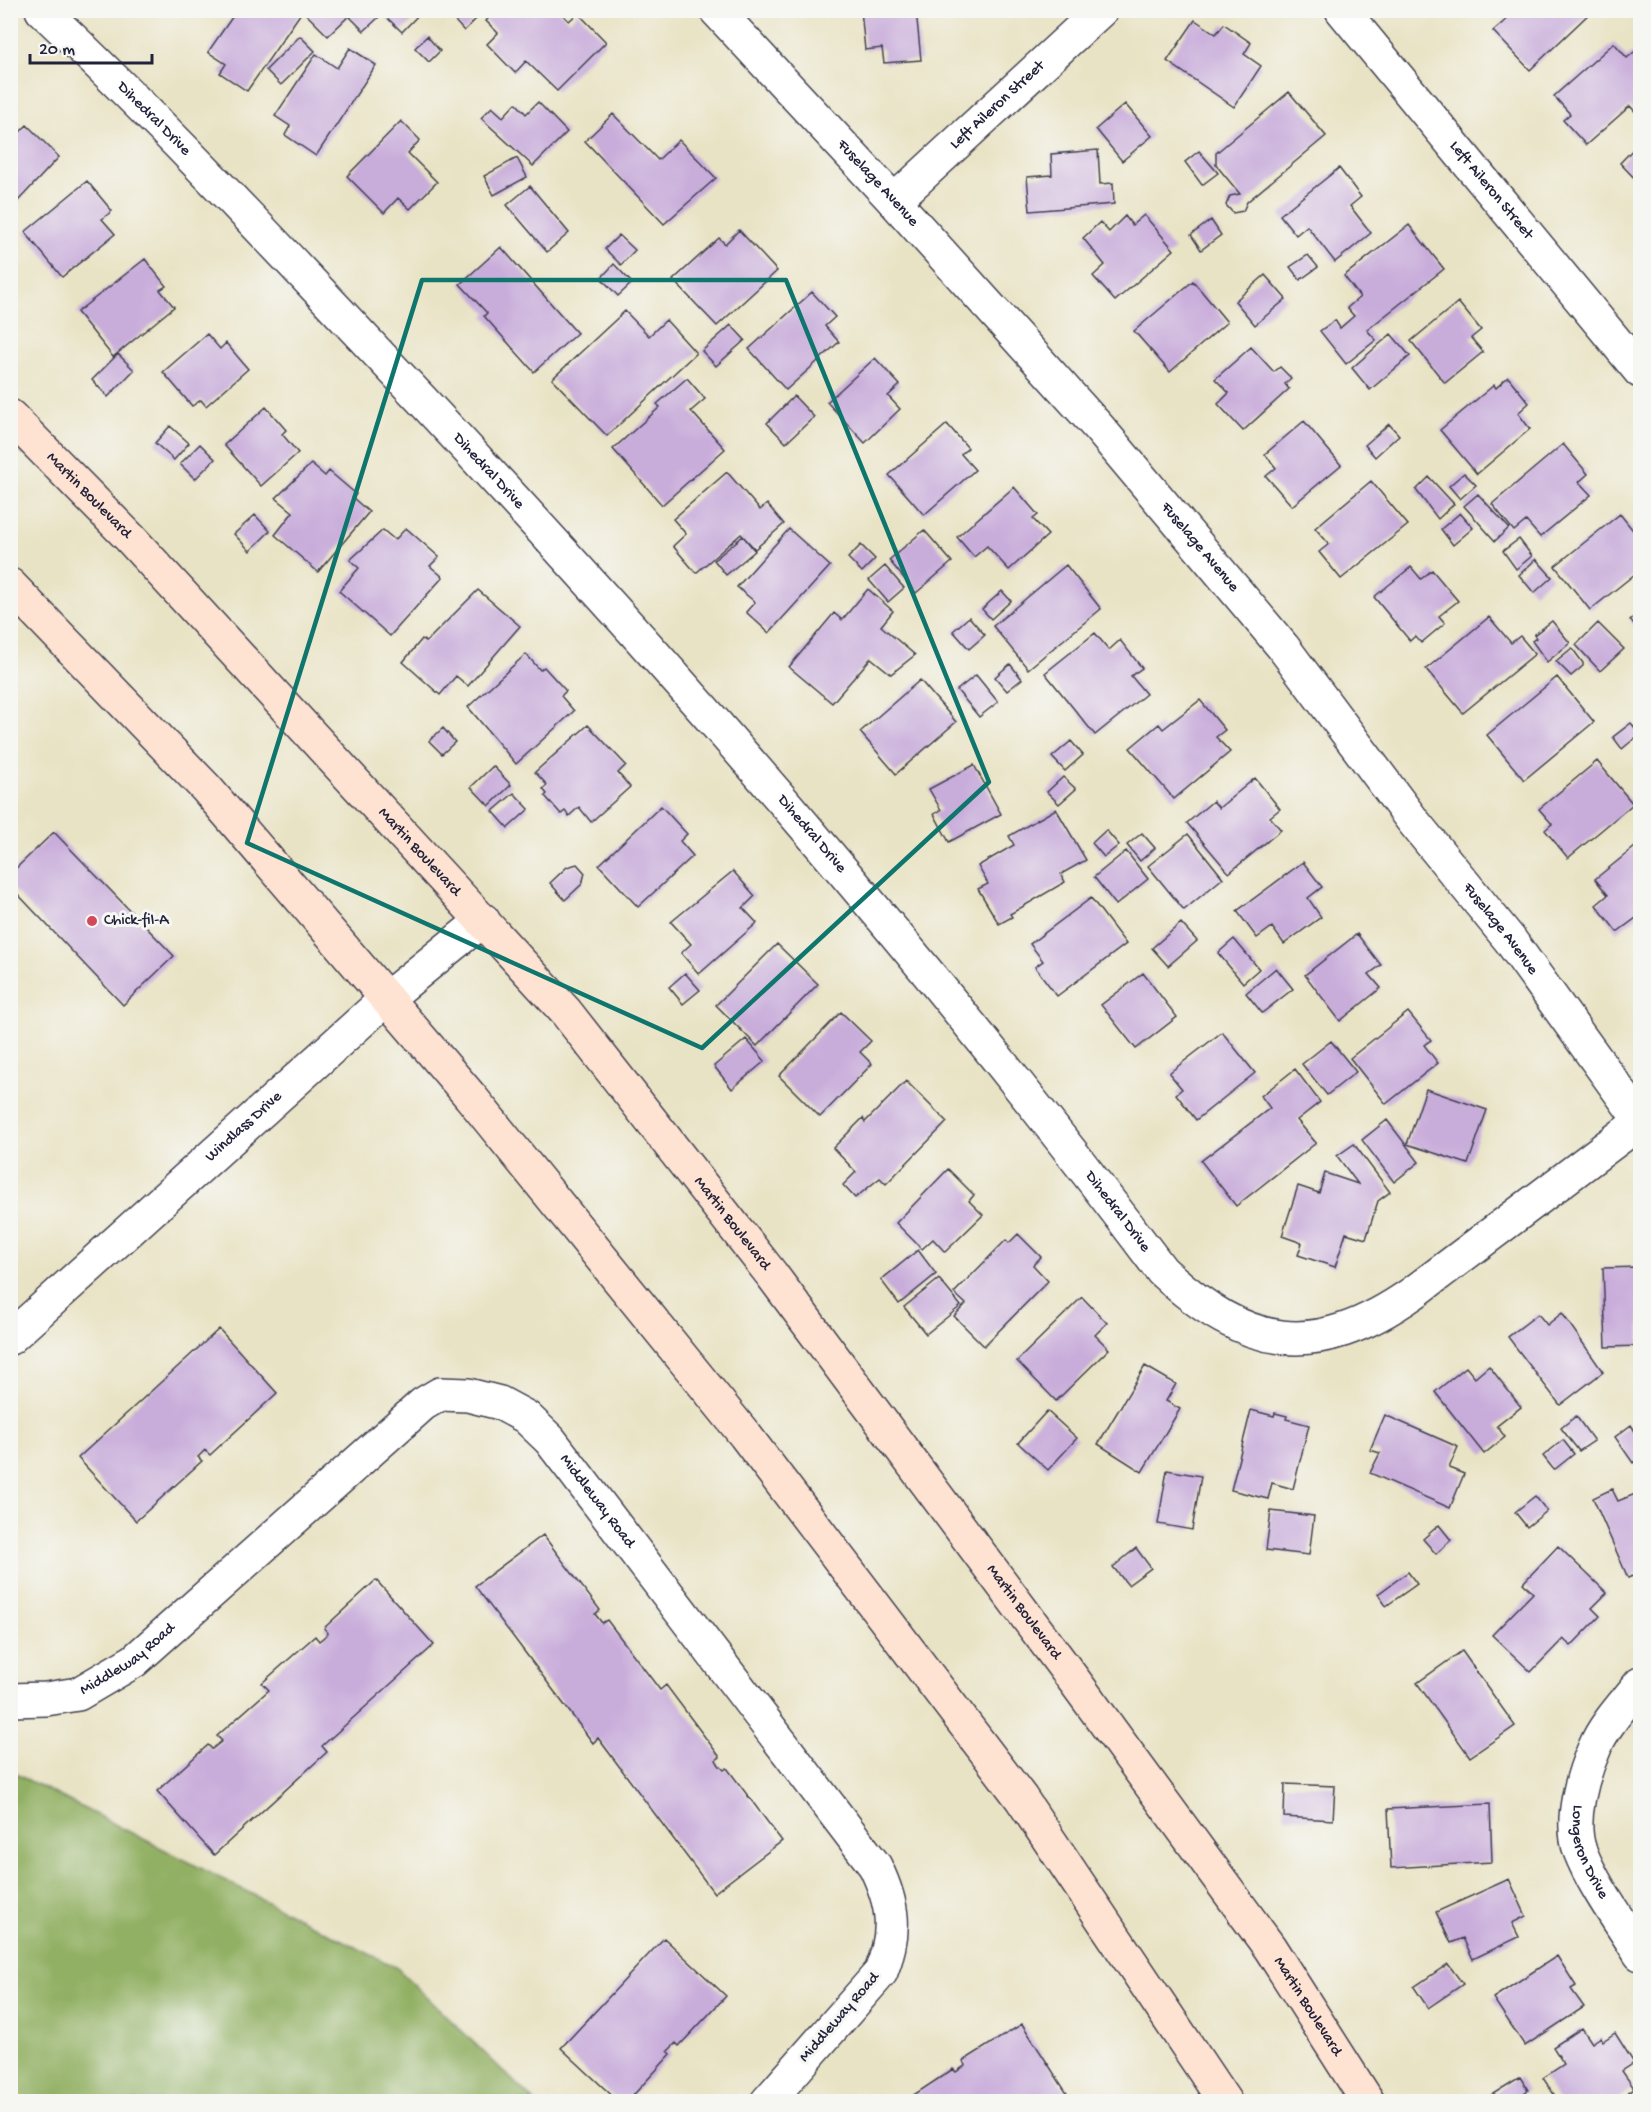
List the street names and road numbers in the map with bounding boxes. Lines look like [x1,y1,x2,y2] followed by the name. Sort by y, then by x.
[946,56,1050,154] street label: Left Aileron Street
[112,77,195,161] street label: Dihedral Drive
[832,135,923,231] street label: Fuselage Avenue
[1445,137,1538,245] street label: Left Aileron Street
[448,429,529,514] street label: Dihedral Drive
[42,449,136,544] street label: Martin Boulevard
[1156,498,1243,597] street label: Fuselage Avenue
[772,791,851,878] street label: Dihedral Drive
[373,804,466,902] street label: Martin Boulevard
[1457,879,1542,979] street label: Fuselage Avenue
[202,1087,287,1167] street label: Windlass Drive
[1080,1167,1155,1257] street label: Dihedral Drive
[689,1173,775,1276] street label: Martin Boulevard
[555,1451,640,1554] street label: Middleway Road
[982,1561,1066,1665] street label: Martin Boulevard
[77,1618,180,1700] street label: Middleway Road
[1566,1804,1613,1903] street label: Longeron Drive
[1269,1954,1347,2061] street label: Martin Boulevard
[796,1968,885,2067] street label: Middleway Road

